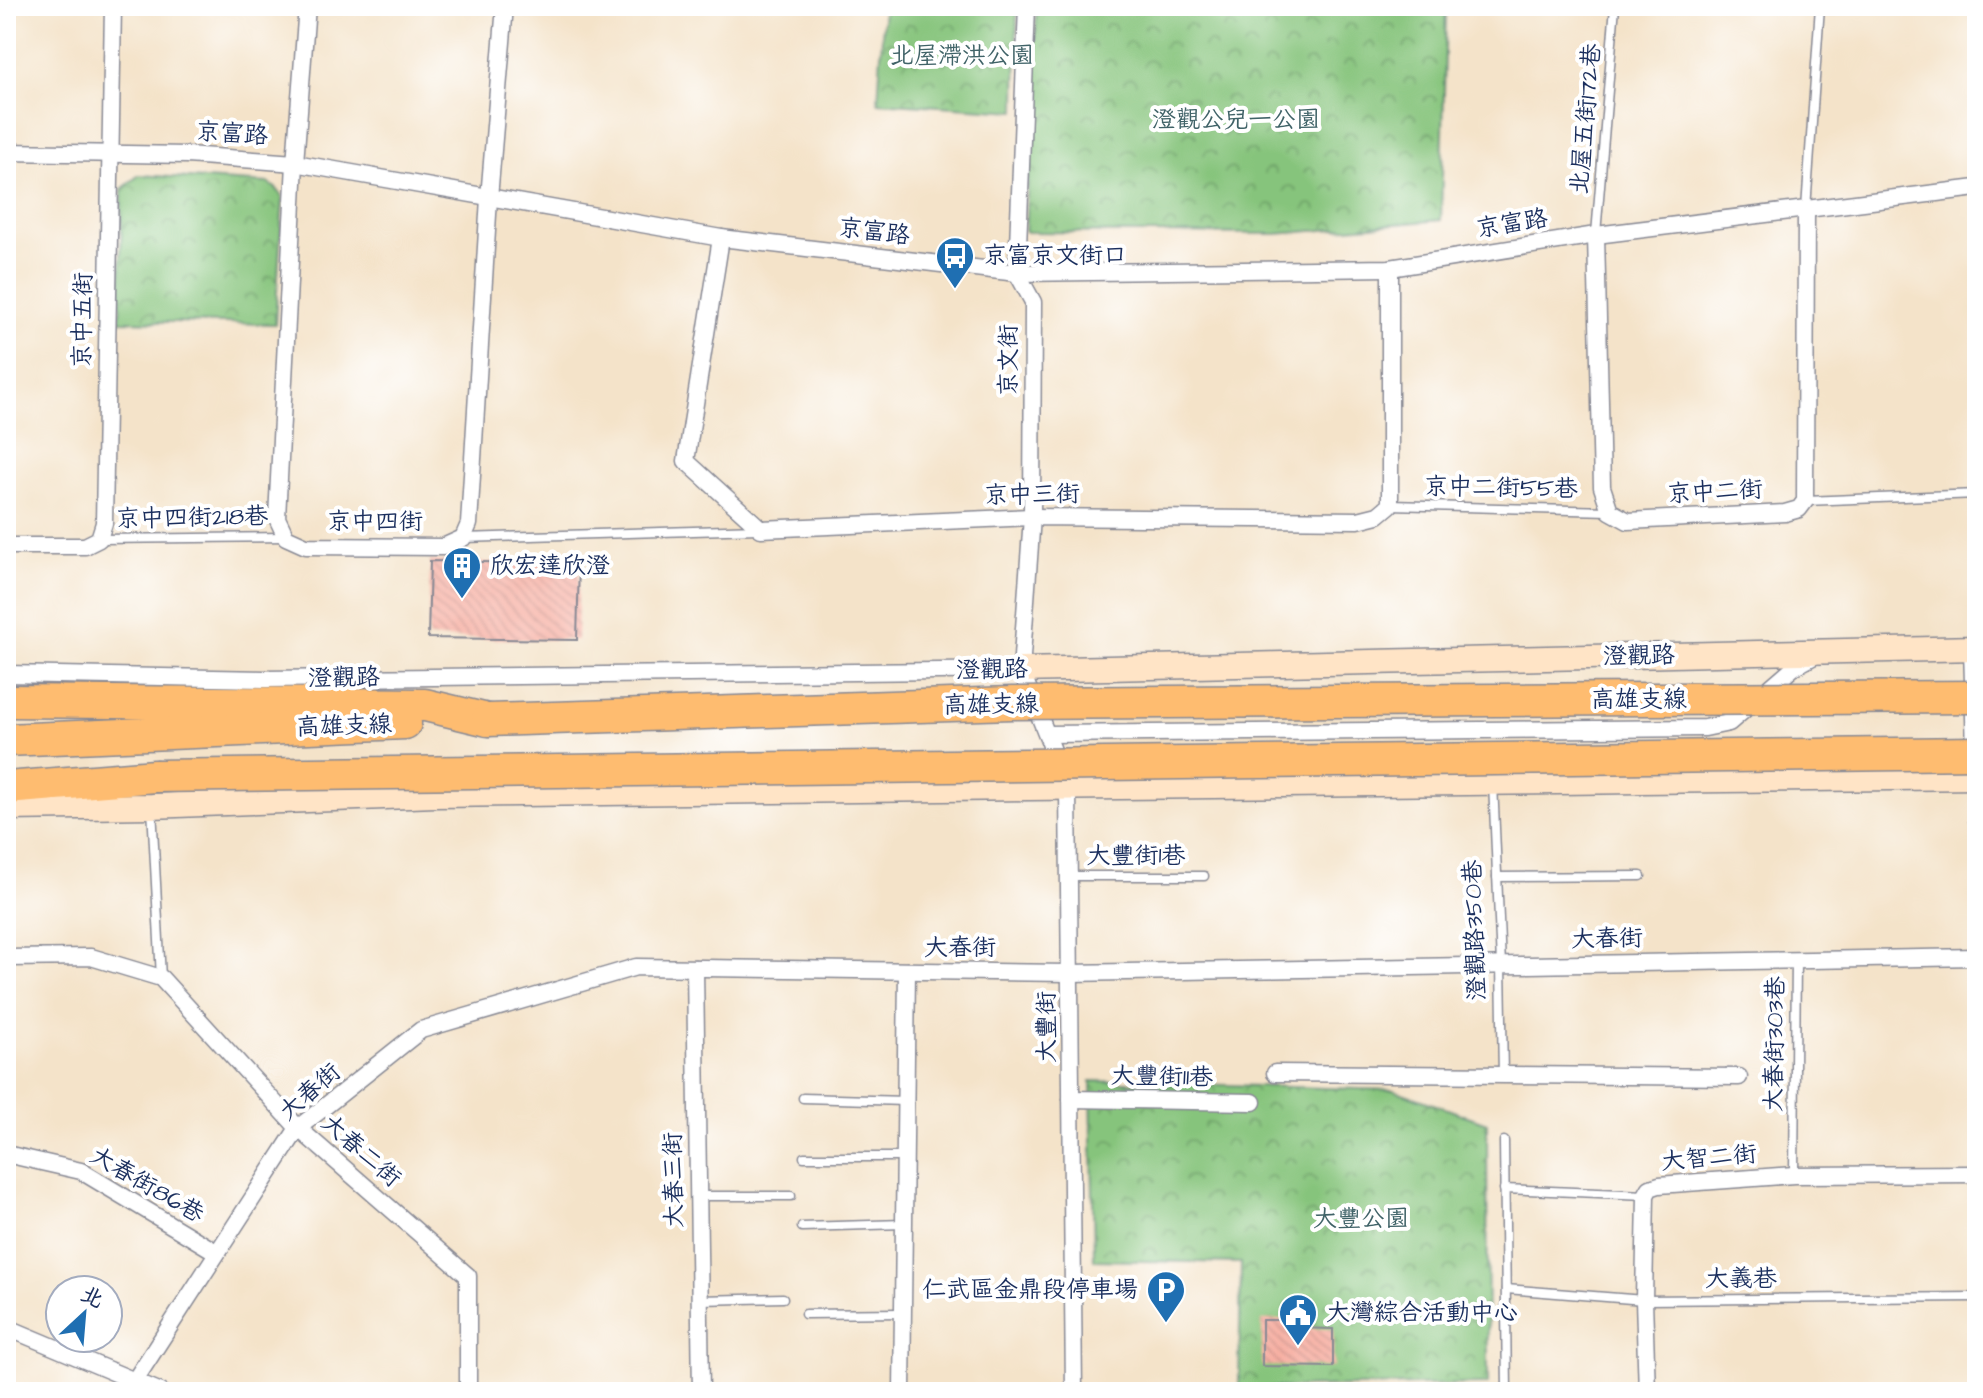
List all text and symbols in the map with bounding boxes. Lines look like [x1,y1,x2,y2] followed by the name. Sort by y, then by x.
[890,39,1034,73] park label: 北屋滯洪公園
[1562,42,1610,196] street label: 北屋五街172巷
[1152,103,1320,137] park label: 澄觀公兒一公園
[195,115,269,153] street label: 京富路
[1474,202,1550,246] street label: 京富路
[836,211,912,253] street label: 京富路
[934,235,976,290] bus stop icon: 京富京文街口
[983,239,1127,273] place label: 京富京文街口
[65,272,101,368] street label: 京中五街
[992,324,1026,396] street label: 京文街
[1424,470,1578,506] street label: 京中二街55巷
[1666,473,1764,511] street label: 京中二街
[984,477,1080,513] street label: 京中三街
[116,500,268,536] street label: 京中四街218巷
[327,505,423,539] street label: 京中四街
[441,545,483,600] building icon: 欣宏達欣澄
[490,549,610,583] place label: 欣宏達欣澄
[1603,638,1675,674] street label: 澄觀路
[956,652,1028,688] street label: 澄觀路
[308,660,380,696] street label: 澄觀路
[1591,683,1687,717] street label: 高雄支線
[943,687,1039,723] street label: 高雄支線
[295,707,393,745] street label: 高雄支線
[1086,839,1186,873] street label: 大豐街1巷
[1456,859,1494,1001] street label: 澄觀路350巷
[1571,921,1643,957] street label: 大春街
[924,931,996,965] street label: 大春街
[1757,976,1793,1112] street label: 大春街303巷
[1030,991,1064,1063] street label: 大豐街
[272,1056,348,1128] street label: 大春街
[1111,1059,1213,1095] street label: 大豐街11巷
[314,1107,408,1195] street label: 大春二街
[656,1132,692,1228] street label: 大春三街
[1660,1137,1758,1179] street label: 大智二街
[84,1139,210,1231] street label: 大春街86巷
[1313,1202,1409,1236] park label: 大豐公園
[1705,1262,1777,1296] street label: 大義巷
[1145,1269,1187,1324] parking icon: 仁武區金鼎段停車場
[922,1273,1138,1307] place label: 仁武區金鼎段停車場
[44,1274,124,1354] north arrow
[75,1279,109,1316] text: 北
[1277,1292,1319,1347] public building icon: 大灣綜合活動中心
[1326,1296,1518,1330] place label: 大灣綜合活動中心

